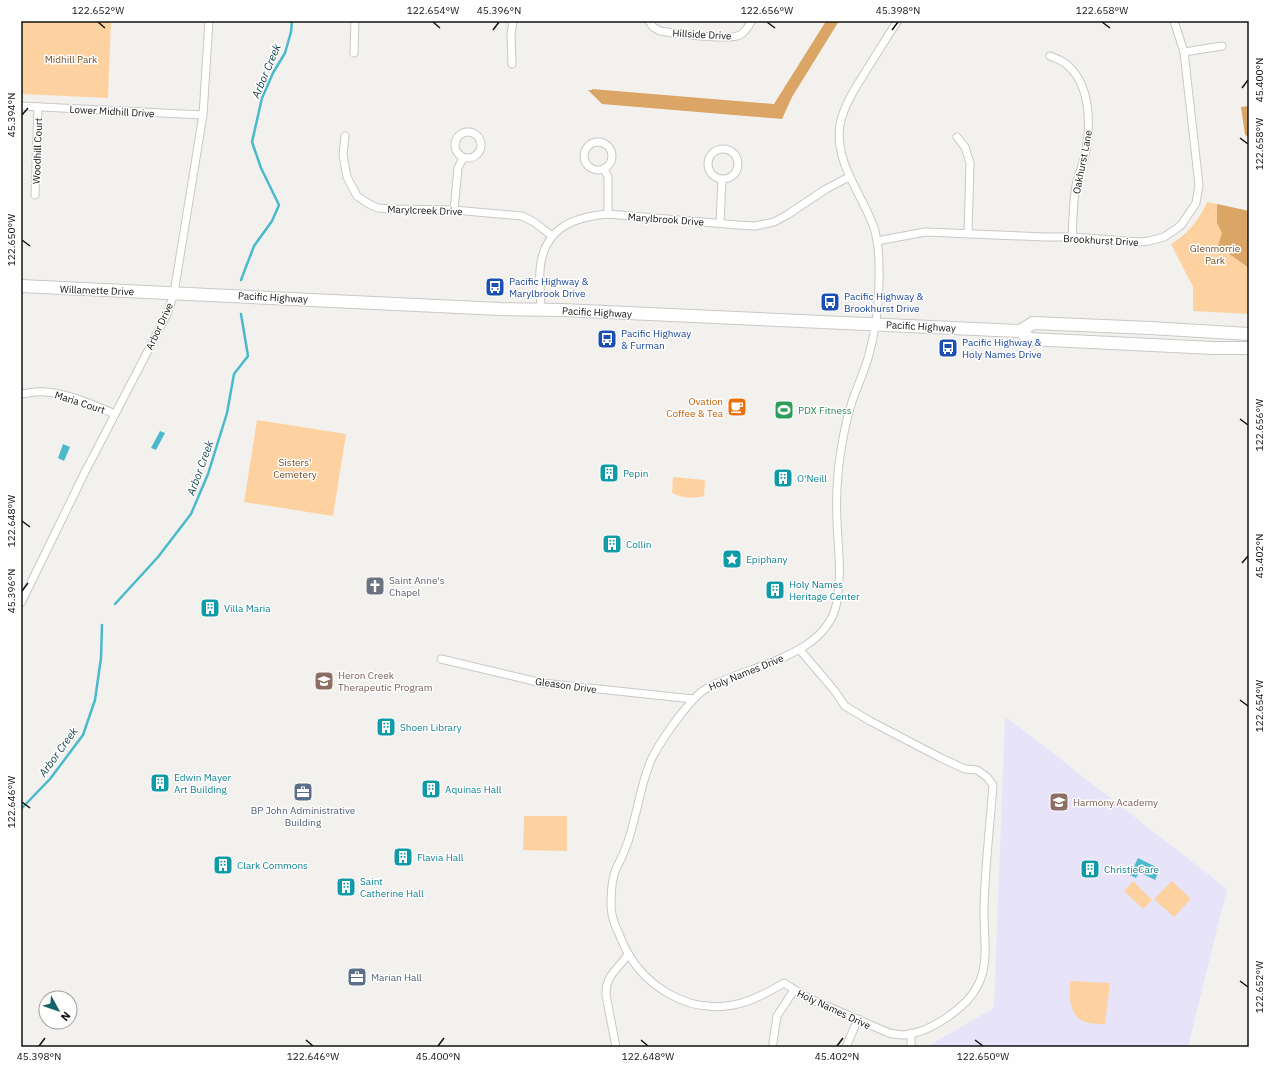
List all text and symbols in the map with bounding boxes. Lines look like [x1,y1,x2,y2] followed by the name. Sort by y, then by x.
[72,4,124,17] text: 122.652°W
[407,4,459,17] text: 122.654°W
[477,4,521,17] text: 45.396°N
[741,4,793,17] text: 122.656°W
[876,4,920,17] text: 45.398°N
[1076,4,1128,17] text: 122.658°W
[672,26,732,43] street label: Hillside Drive
[248,42,284,101] water label: Arbor Creek
[45,53,98,66] park label: Midhill Park
[1253,58,1266,102] text: 45.400°N
[5,93,18,137] text: 45.394°N
[69,103,155,120] street label: Lower Midhill Drive
[30,117,45,184] street label: Woodhill Court
[1253,118,1266,170] text: 122.658°W
[1070,129,1095,195] street label: Oakhurst Lane
[387,203,463,218] street label: Marylcreek Drive
[627,210,705,229] street label: Marylbrook Drive
[5,214,18,266] text: 122.650°W
[1063,232,1140,249] street label: Brookhurst Drive
[1190,242,1241,267] park label: Glenmorrie Park
[509,275,589,300] place label: Pacific Highway & Marylbrook Drive
[484,276,506,298] bus stop icon: Pacific Highway & Marylbrook Drive
[60,283,135,298] street label: Willamette Drive
[238,289,308,306] street label: Pacific Highway
[844,290,924,315] place label: Pacific Highway & Brookhurst Drive
[819,291,841,313] bus stop icon: Pacific Highway & Brookhurst Drive
[143,300,176,352] street label: Arbor Drive
[562,304,632,321] street label: Pacific Highway
[886,318,956,335] street label: Pacific Highway
[621,327,691,352] place label: Pacific Highway & Furman
[596,328,618,350] bus stop icon: Pacific Highway & Furman
[962,336,1042,361] place label: Pacific Highway & Holy Names Drive
[937,337,959,359] bus stop icon: Pacific Highway & Holy Names Drive
[53,388,107,417] street label: Maria Court
[666,395,724,420] place label: Ovation Coffee & Tea
[726,396,748,418] cafe icon: Ovation Coffee & Tea
[773,399,795,421] sports icon: PDX Fitness
[1253,399,1266,451] text: 122.656°W
[798,404,852,417] place label: PDX Fitness
[183,438,216,498] water label: Arbor Creek
[273,456,317,481] park label: Sisters' Cemetery
[598,462,620,484] building icon: Pepin
[623,467,648,480] place label: Pepin
[772,467,794,489] building icon: O'Neill
[797,472,827,485] place label: O'Neill
[5,495,18,547] text: 122.648°W
[601,533,623,555] building icon: Collin
[1253,534,1266,578] text: 45.402°N
[626,538,651,551] place label: Collin
[721,548,743,570] place icon: Epiphany
[746,553,788,566] place label: Epiphany
[5,569,18,613] text: 45.396°N
[389,574,445,599] place label: Saint Anne's Chapel
[364,575,386,597] church icon: Saint Anne's Chapel
[789,578,860,603] place label: Holy Names Heritage Center
[764,579,786,601] building icon: Holy Names Heritage Center
[199,597,221,619] building icon: Villa Maria
[224,602,271,615] place label: Villa Maria
[707,651,786,693] street label: Holy Names Drive
[338,669,432,694] place label: Heron Creek Therapeutic Program
[313,670,335,692] school or university icon: Heron Creek Therapeutic Program
[534,675,598,696] street label: Gleason Drive
[1253,680,1266,732] text: 122.654°W
[375,716,397,738] building icon: Shoen Library
[400,721,462,734] place label: Shoen Library
[35,724,81,780] water label: Arbor Creek
[174,771,232,796] place label: Edwin Mayer Art Building
[149,772,171,794] building icon: Edwin Mayer Art Building
[5,776,18,828] text: 122.646°W
[420,778,442,800] building icon: Aquinas Hall
[292,781,314,803] office icon: BP John Administrative Building
[445,783,502,796] place label: Aquinas Hall
[1048,791,1070,813] school or university icon: Harmony Academy
[1073,796,1158,809] place label: Harmony Academy
[251,804,356,829] place label: BP John Administrative Building
[392,846,414,868] building icon: Flavia Hall
[417,851,464,864] place label: Flavia Hall
[212,854,234,876] building icon: Clark Commons
[1079,858,1101,880] building icon: ChristieCare
[237,859,308,872] place label: Clark Commons
[1104,863,1160,876] place label: ChristieCare
[360,875,424,900] place label: Saint Catherine Hall
[335,876,357,898] building icon: Saint Catherine Hall
[1253,961,1266,1013] text: 122.652°W
[346,966,368,988] office icon: Marian Hall
[371,971,422,984] place label: Marian Hall
[795,987,873,1032] street label: Holy Names Drive
[38,990,78,1030] north arrow
[58,1009,74,1024] text: N
[17,1050,61,1063] text: 45.398°N
[287,1050,339,1063] text: 122.646°W
[416,1050,460,1063] text: 45.400°N
[622,1050,674,1063] text: 122.648°W
[815,1050,859,1063] text: 45.402°N
[957,1050,1009,1063] text: 122.650°W

